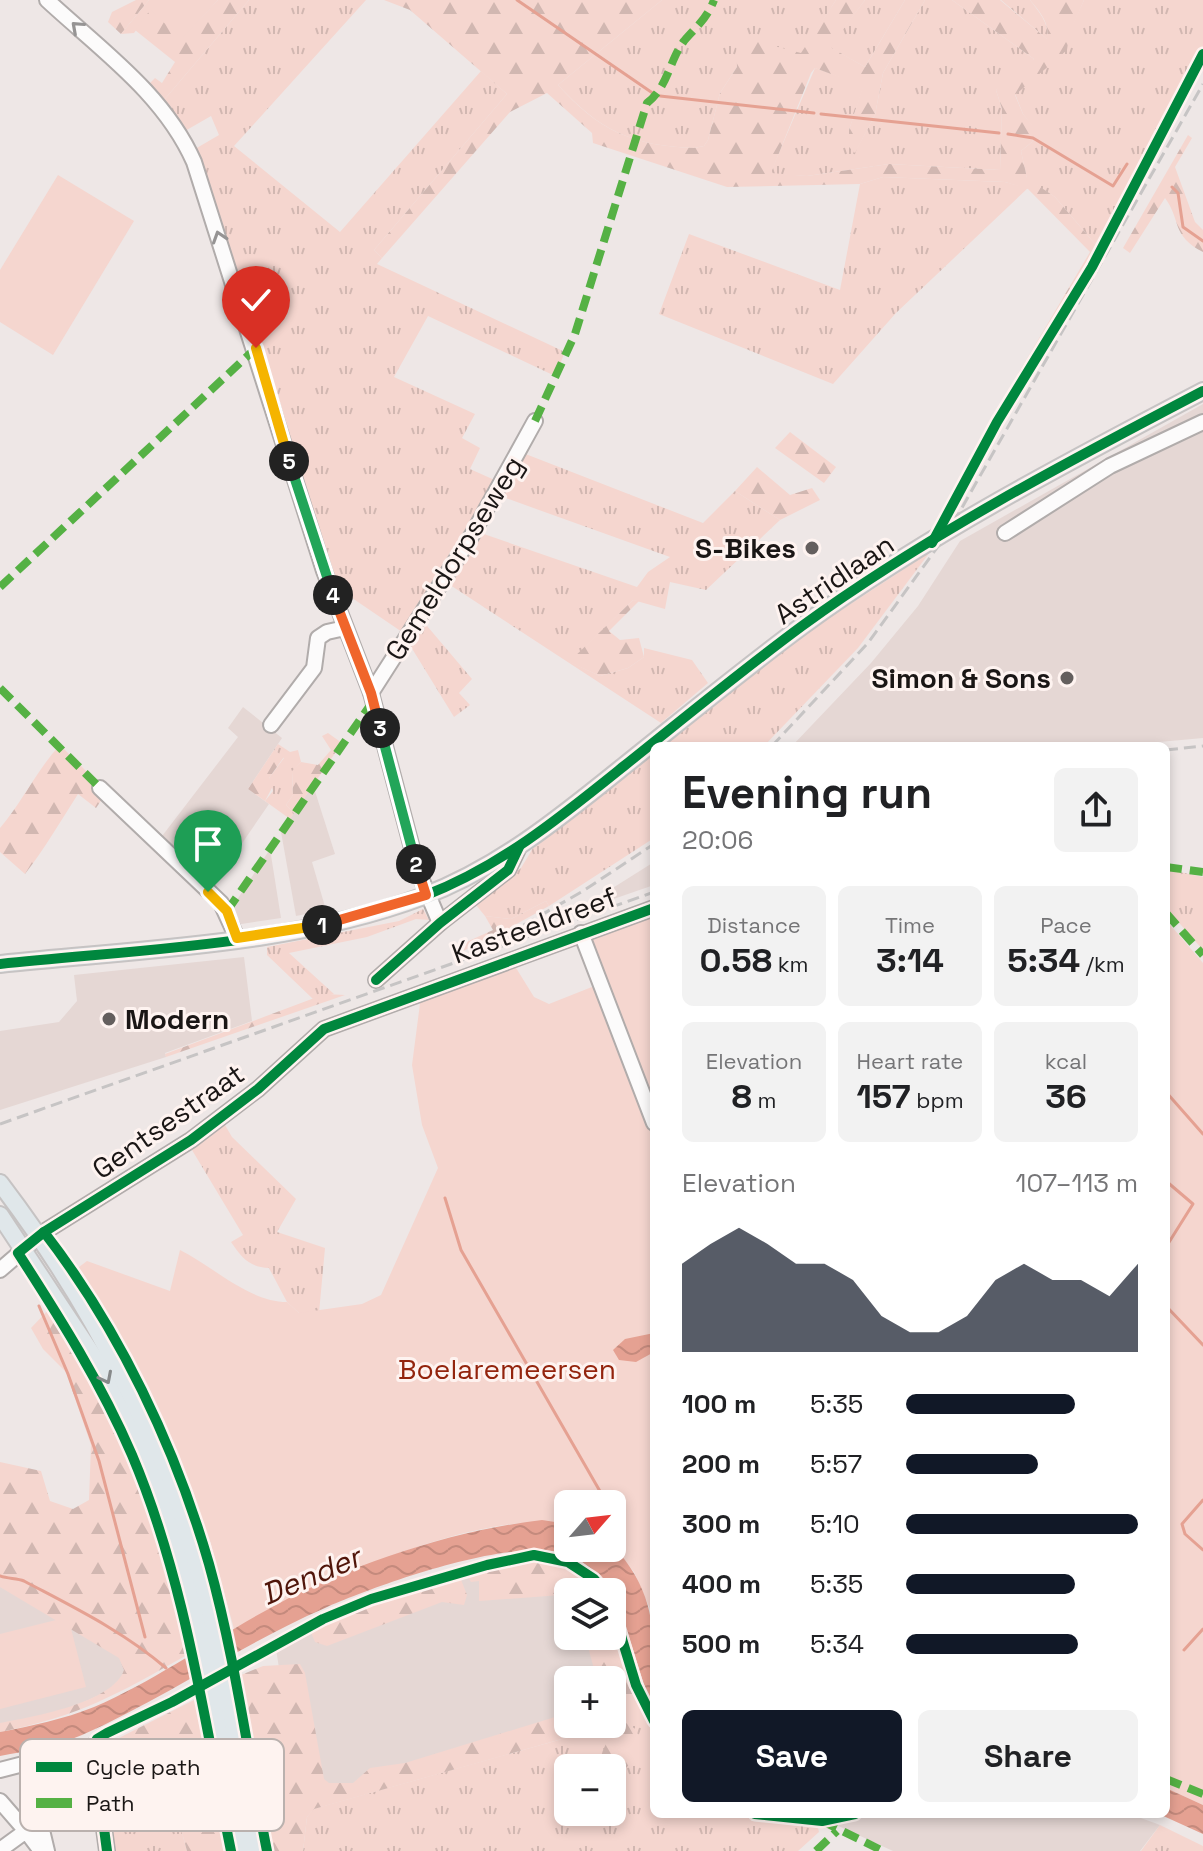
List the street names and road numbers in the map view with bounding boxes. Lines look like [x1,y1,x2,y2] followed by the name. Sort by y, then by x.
[377,449,531,667] street label: Gemeldorpseweg
[767,526,901,632] street label: Astridlaan
[447,879,621,971] street label: Kasteeldreef
[85,1055,251,1187] street label: Gentsestraat

